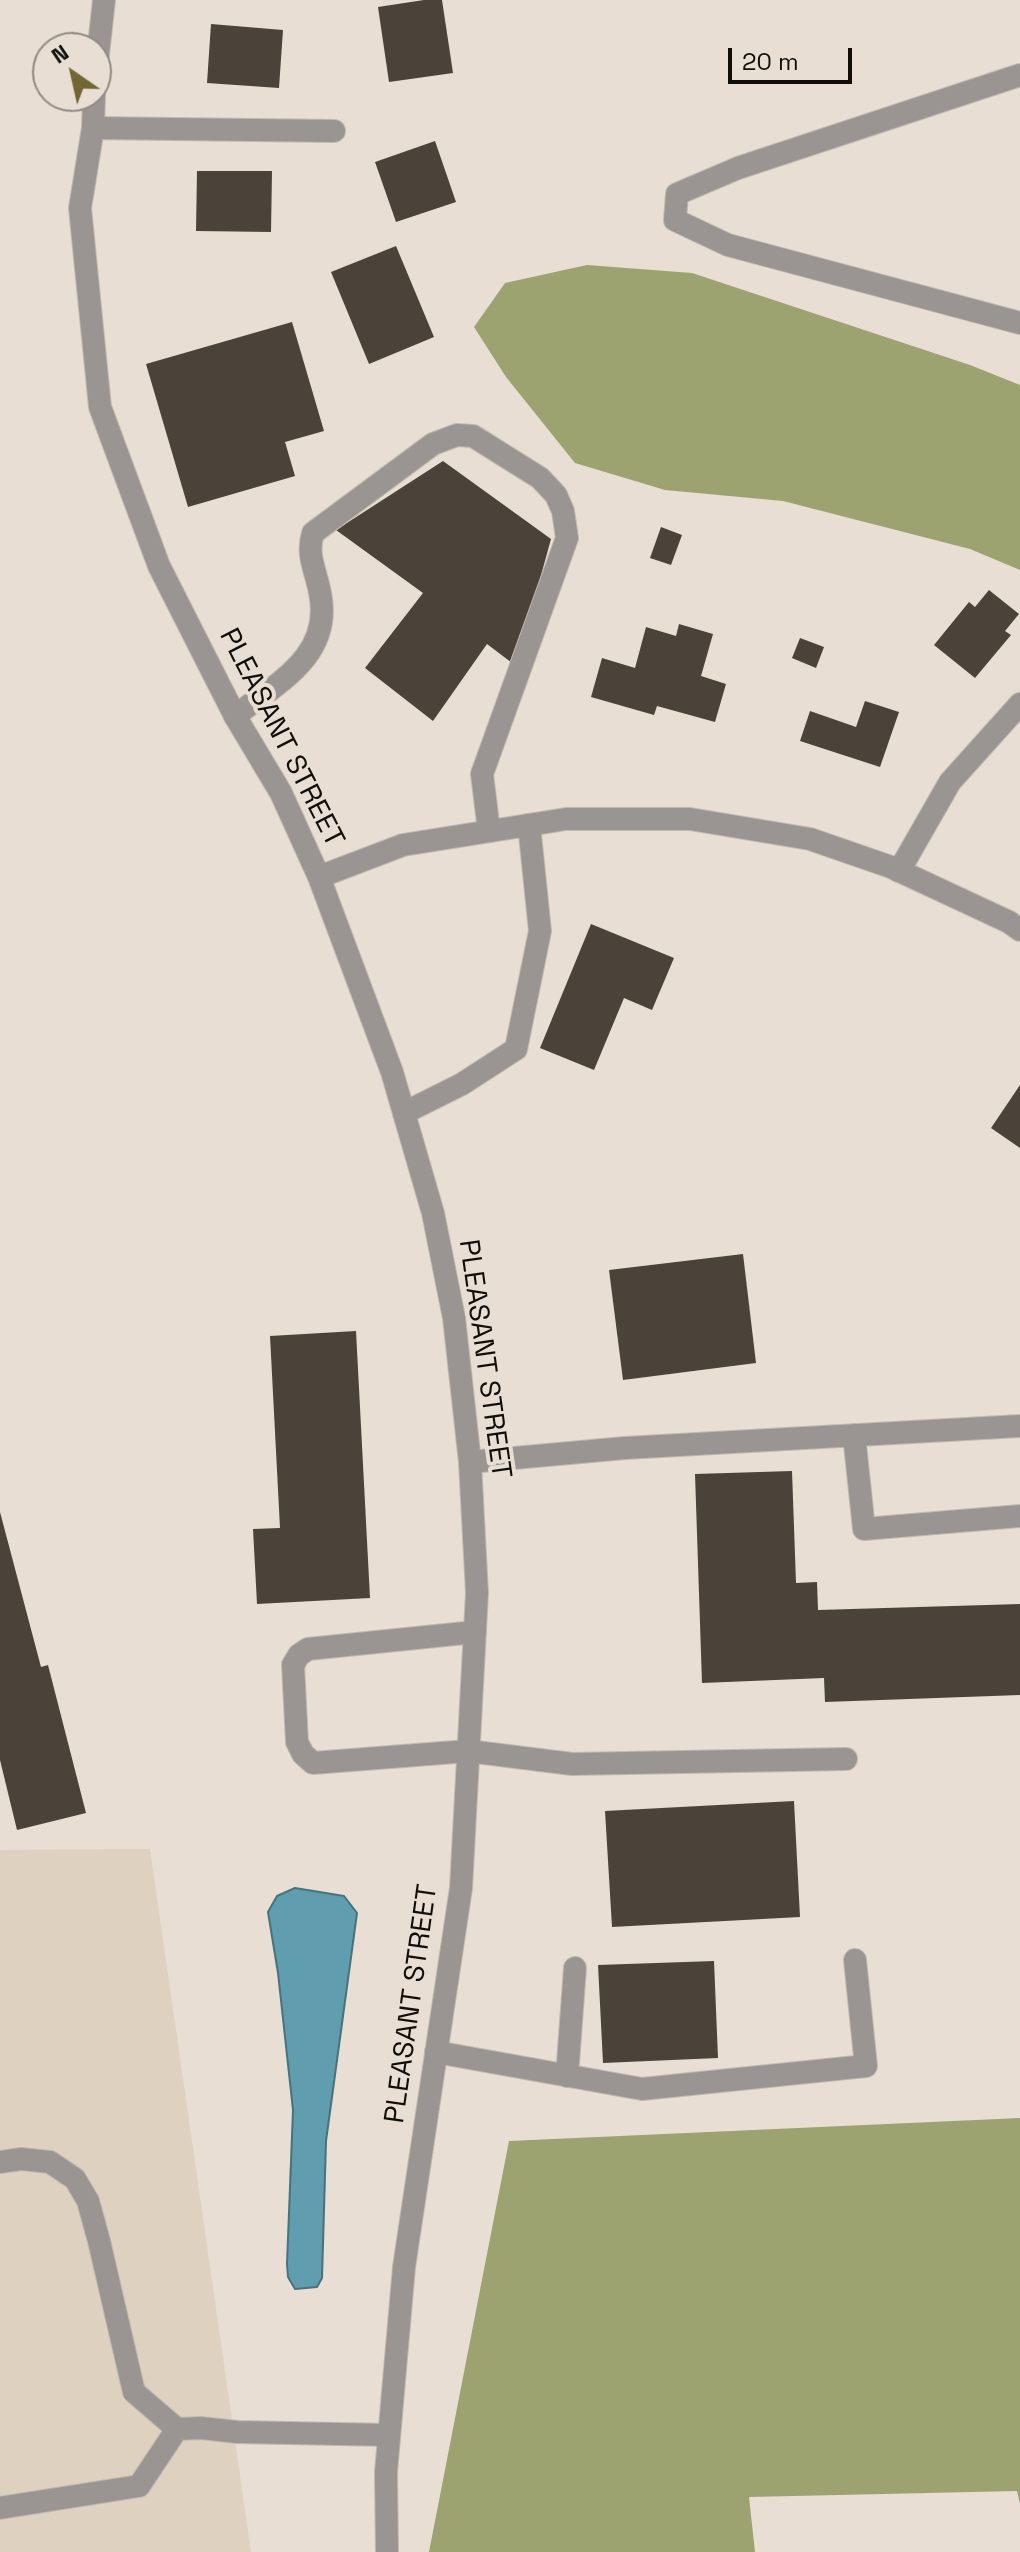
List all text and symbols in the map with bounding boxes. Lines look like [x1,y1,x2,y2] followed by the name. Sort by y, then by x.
[32,32,112,112] north arrow
[732,32,856,82] scale bar
[46,38,74,69] text: N
[742,46,799,77] text: 20 m
[211,623,351,853] street label: PLEASANT STREET
[451,1237,517,1481] street label: PLEASANT STREET
[379,1882,445,2126] street label: PLEASANT STREET

